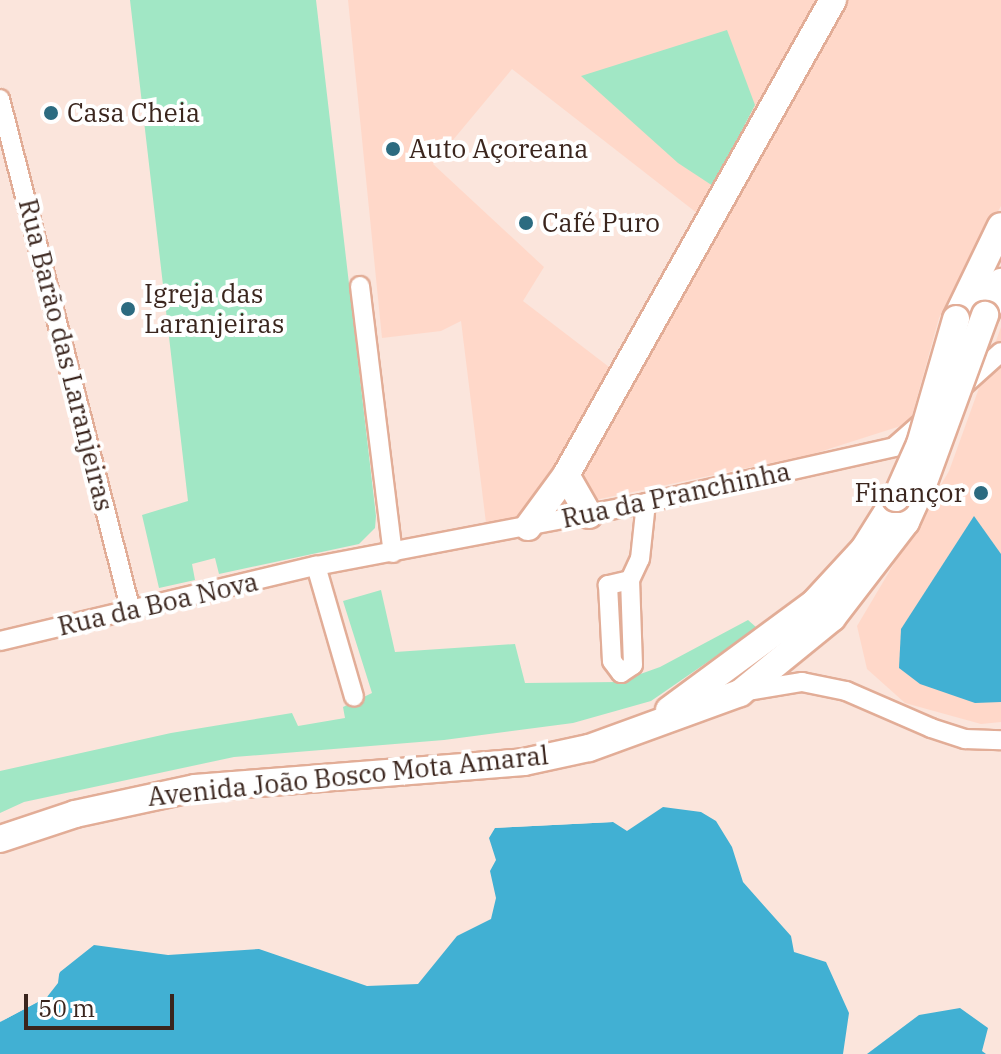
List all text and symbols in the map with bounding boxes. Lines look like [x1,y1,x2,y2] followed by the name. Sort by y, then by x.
[67,97,200,129] place label: Casa Cheia
[42,104,60,122] marker: Casa Cheia
[409,133,589,165] place label: Auto Açoreana
[384,140,402,158] marker: Auto Açoreana
[12,196,120,514] street label: Rua Barão das Laranjeiras
[542,207,660,239] place label: Café Puro
[517,214,535,232] marker: Café Puro
[144,278,284,340] place label: Igreja das Laranjeiras
[119,300,137,318] marker: Igreja das Laranjeiras
[559,456,793,534] street label: Rua da Pranchinha
[854,477,965,509] place label: Finançor
[972,484,990,502] marker: Finançor
[55,566,261,642] street label: Rua da Boa Nova
[146,739,550,813] street label: Avenida João Bosco Mota Amaral
[28,978,178,1028] scale bar
[38,992,95,1024] text: 50 m

